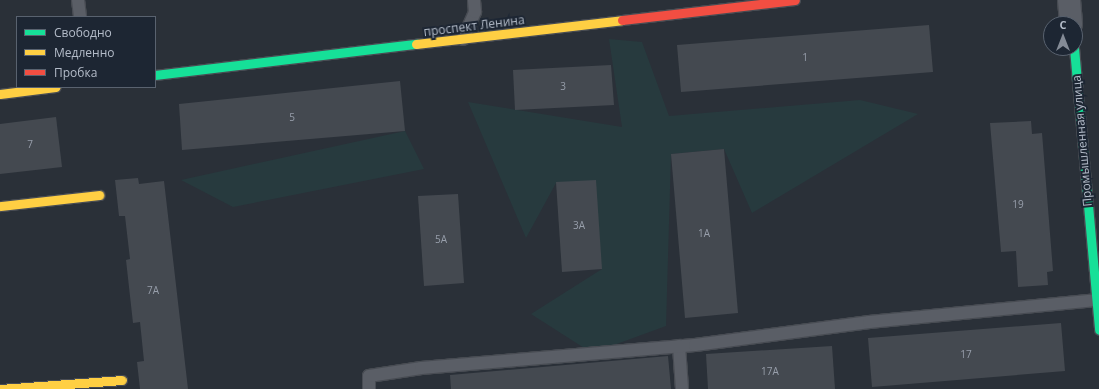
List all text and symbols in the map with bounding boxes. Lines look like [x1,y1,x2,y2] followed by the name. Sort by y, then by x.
[423,13,525,39] street label: проспект Ленина
[16,16,156,88] legend
[1043,16,1083,56] north arrow
[1059,17,1067,32] text: С
[54,24,112,41] text: Свободно
[54,44,114,61] text: Медленно
[802,52,808,64] house number: 1
[54,64,97,81] text: Пробка
[1069,75,1095,207] street label: Промышленная улица
[560,81,566,93] house number: 3
[289,112,295,124] house number: 5
[27,139,33,151] house number: 7
[1012,199,1024,211] house number: 19
[573,220,585,232] house number: 3А
[698,228,710,240] house number: 1А
[435,234,447,246] house number: 5А
[147,285,159,297] house number: 7А
[960,349,972,361] house number: 17
[761,366,779,378] house number: 17А

